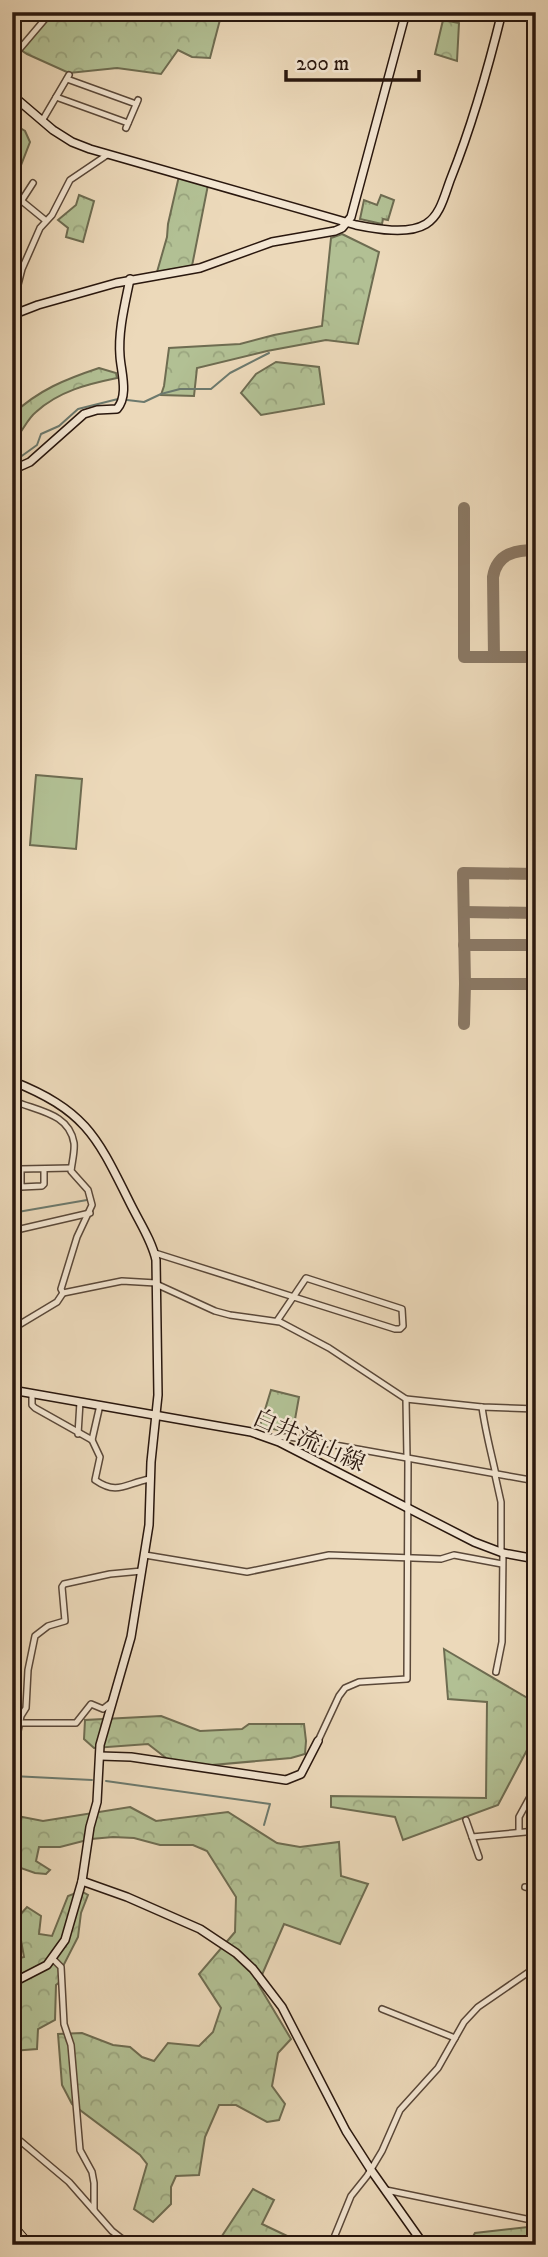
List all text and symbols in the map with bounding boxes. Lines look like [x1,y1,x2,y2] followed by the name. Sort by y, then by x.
[286,38,419,82] scale bar
[296,51,349,77] text: 200 m
[248,1403,370,1479] street label: 白井流山線

